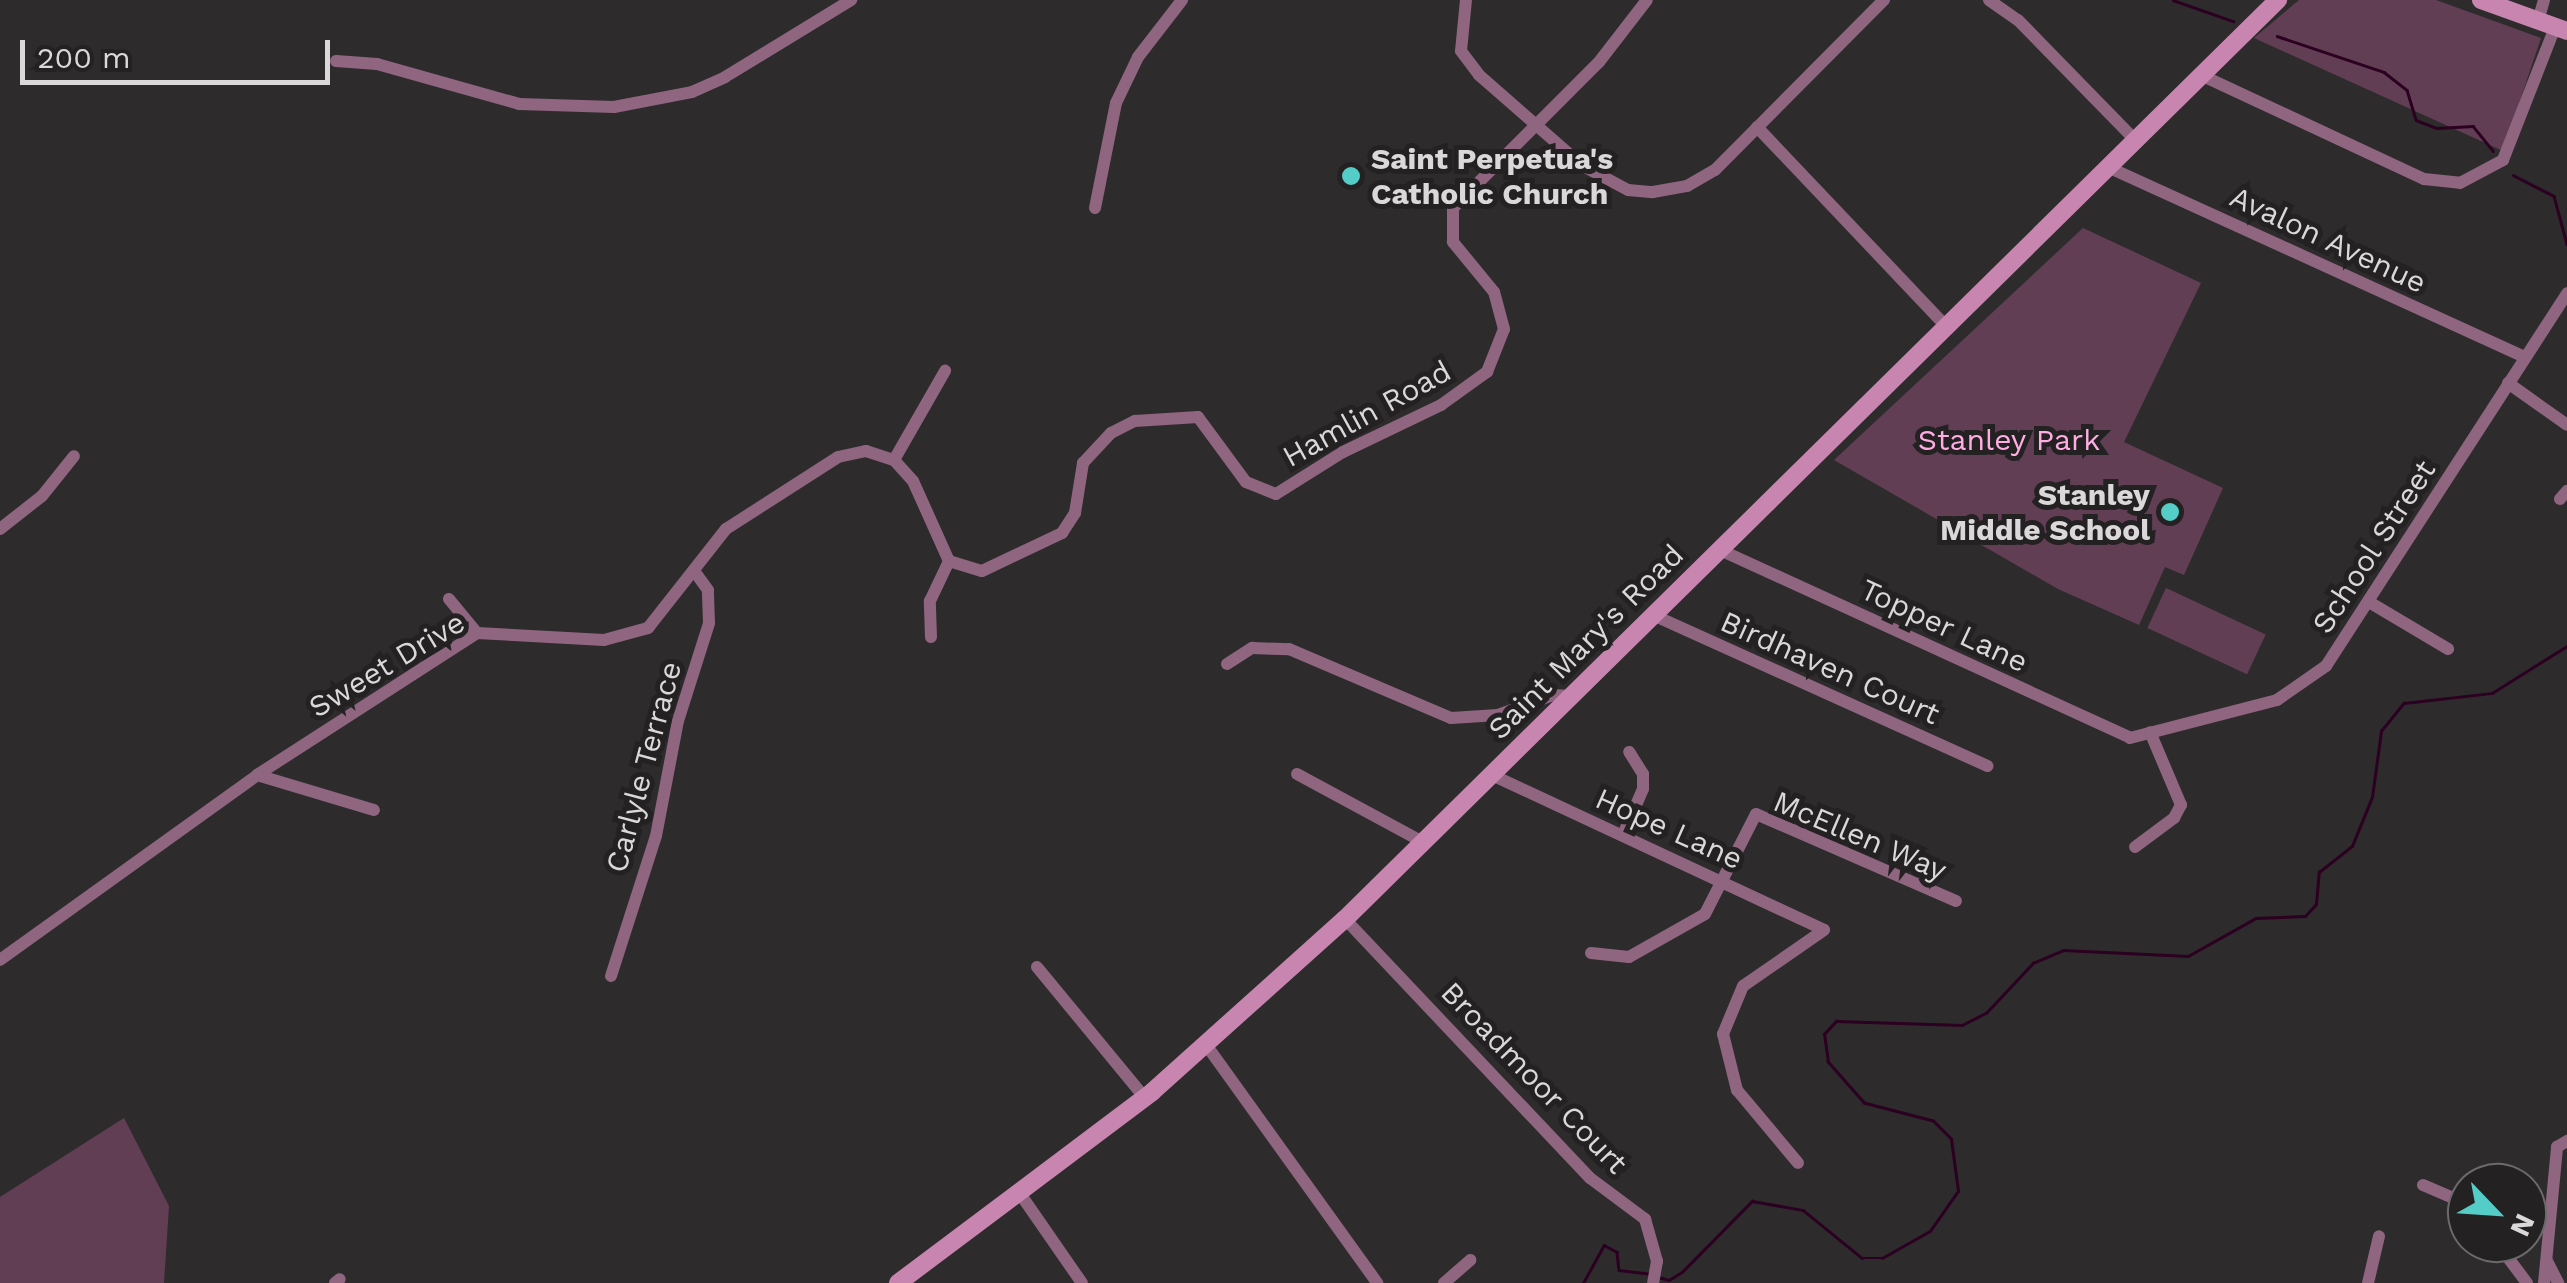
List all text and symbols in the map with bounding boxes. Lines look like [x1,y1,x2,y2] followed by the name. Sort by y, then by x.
[25,20,335,82] scale bar
[37,40,131,75] text: 200 m
[1371,141,1613,212] place label: Saint Perpetua's Catholic Church
[1340,165,1362,187] marker: Saint Perpetua's Catholic Church
[2224,179,2432,301] street label: Avalon Avenue
[1277,353,1457,475] street label: Hamlin Road
[1917,422,2101,458] park label: Stanley Park
[2304,453,2444,641] street label: School Street
[1940,477,2150,548] place label: Stanley Middle School
[2159,501,2181,523] marker: Stanley Middle School
[1481,537,1691,747] street label: Saint Mary's Road
[1854,571,2034,681] street label: Topper Lane
[303,604,471,726] street label: Sweet Drive
[1715,604,1945,732] street label: Birdhaven Court
[598,657,690,877] street label: Carlyle Terrace
[1590,781,1748,877] street label: Hope Lane
[1768,783,1952,889] street label: McEllen Way
[1433,974,1635,1182] street label: Broadmoor Court
[2447,1163,2547,1263] north arrow
[2503,1209,2542,1241] text: N

